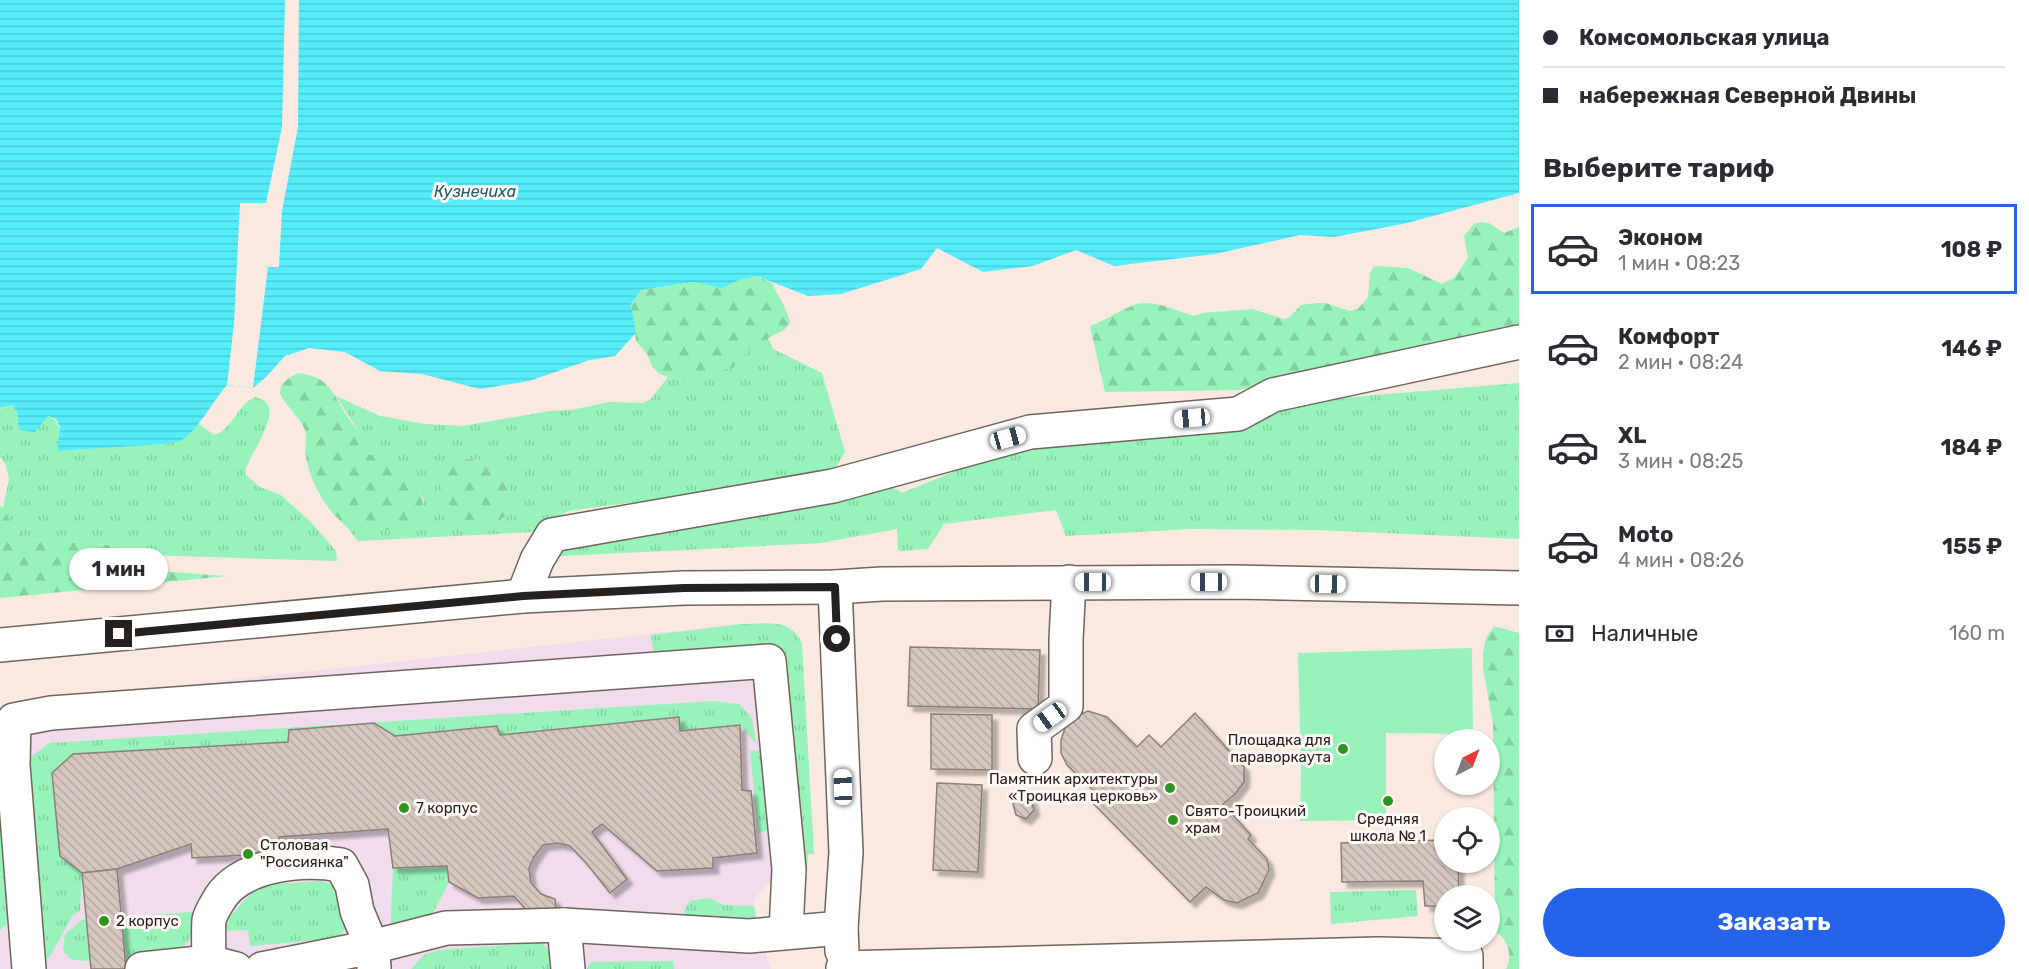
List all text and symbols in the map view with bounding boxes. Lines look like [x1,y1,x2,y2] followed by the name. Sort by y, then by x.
[1579,24,1830,51] text: Комсомольская улица
[1579,82,1916,109] text: набережная Северной Двины
[1543,152,1774,184] text: Выберите тариф
[434,182,516,201] water label: Кузнечиха
[1546,222,1600,276] icon: car
[1618,224,1703,251] text: Эконом
[1941,236,2002,263] text: 108 ₽
[1618,251,1740,275] text: 1 мин · 08:23
[1546,321,1600,375] icon: car
[1618,323,1719,350] text: Комфорт
[1941,335,2002,362] text: 146 ₽
[1618,350,1744,374] text: 2 мин · 08:24
[1173,407,1211,429] car
[1546,420,1600,474] icon: car
[1618,422,1646,449] text: XL
[988,425,1028,451] car
[1941,434,2002,461] text: 184 ₽
[1618,449,1743,473] text: 3 мин · 08:25
[1546,519,1600,573] icon: car
[1618,521,1673,548] text: Moto
[1942,533,2002,560] text: 155 ₽
[70,547,168,589] callout: 1 мин
[1618,548,1744,572] text: 4 мин · 08:26
[91,557,146,581] text: 1 мин
[1075,573,1111,591] car
[1191,573,1227,591] car
[1310,575,1346,593] car
[1543,617,1576,650] icon: cash
[105,620,132,647] route end
[1591,620,1698,647] text: Наличные
[1949,621,2005,645] text: 160 m
[823,625,850,652] route start
[1030,699,1070,735] car
[1434,729,1500,795] north arrow
[1434,729,1500,951] map controls
[1228,731,1331,766] place label: Площадка для параворкаута
[1336,742,1350,756] marker: Площадка для параворкаута
[833,769,853,805] car
[989,770,1158,805] place label: Памятник архитектуры «Троицкая церковь»
[1163,781,1177,795] marker: Памятник архитектуры «Троицкая церковь»
[1381,794,1395,808] marker: Средняя школа № 1
[416,799,478,817] place label: 7 корпус
[397,801,411,815] marker: 7 корпус
[1185,802,1306,837] place label: Свято-Троицкий храм
[1434,807,1500,873] button: locate
[1350,810,1426,845] place label: Средняя школа № 1
[1166,813,1180,827] marker: Свято-Троицкий храм
[260,836,349,871] place label: Столовая "Россиянка"
[241,847,255,861] marker: Столовая "Россиянка"
[1434,885,1500,951] button: layers
[1543,888,2005,957] button: Заказать
[116,912,179,930] place label: 2 корпус
[97,914,111,928] marker: 2 корпус

